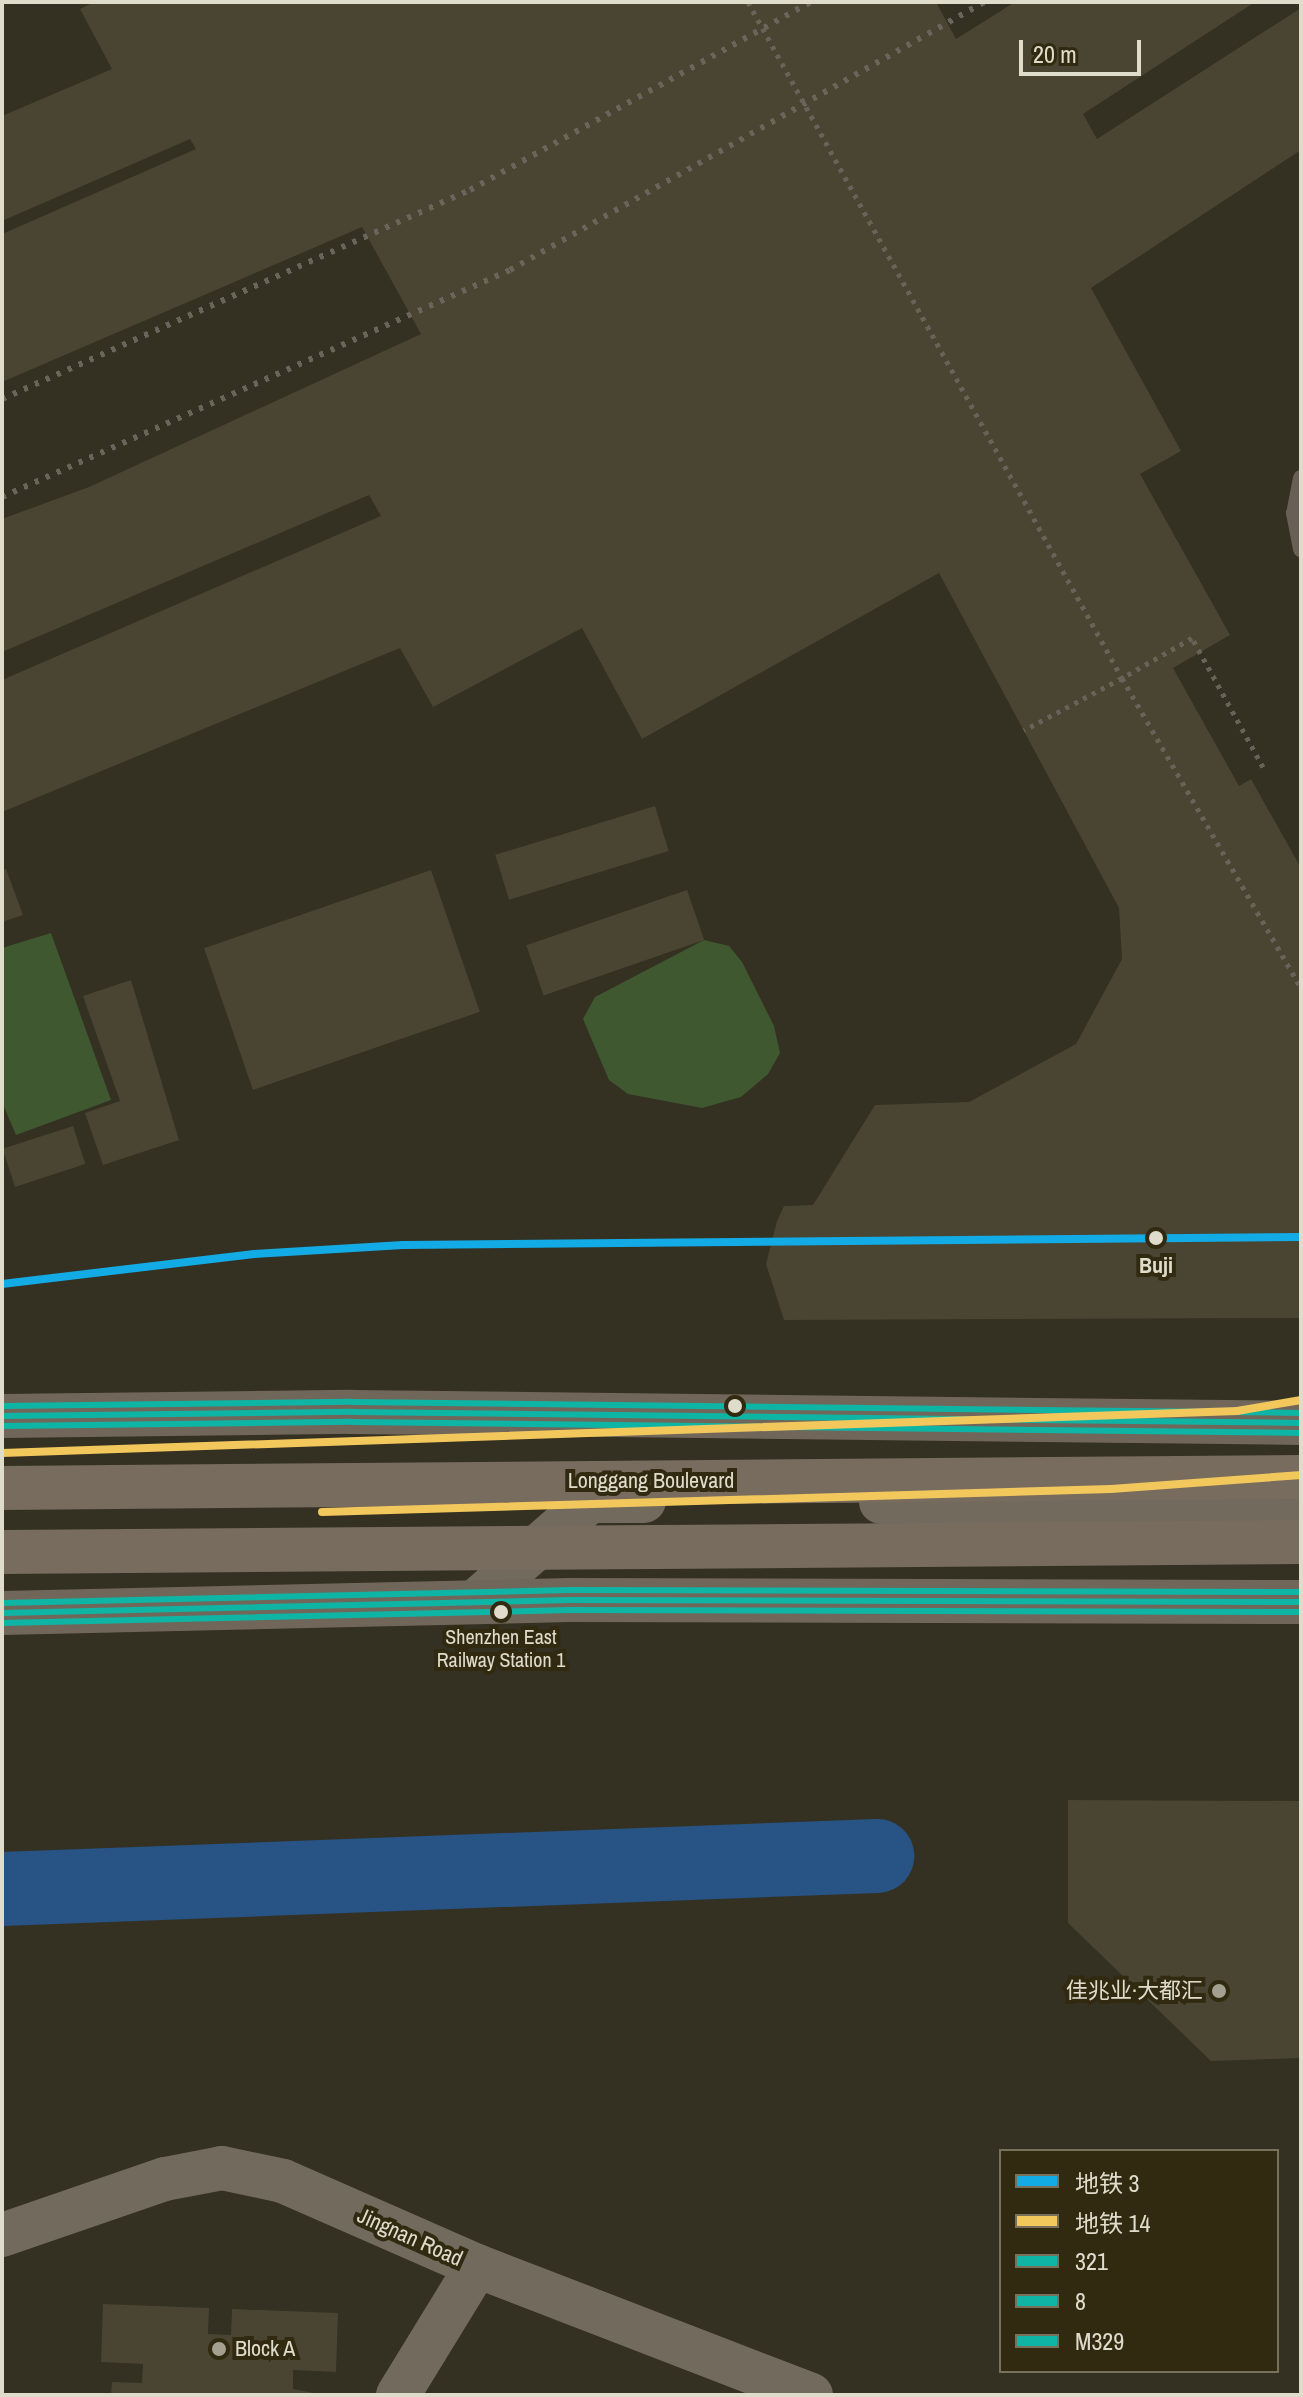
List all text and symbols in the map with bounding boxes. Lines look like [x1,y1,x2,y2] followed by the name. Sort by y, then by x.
[1023,24,1145,74] scale bar
[1033,38,1077,70] text: 20 m
[1145,1227,1167,1249] marker: Buji
[1139,1253,1173,1279] place label: Buji
[727,1398,743,1414] unlabelled marker
[568,1468,734,1494] street label: Longgang Boulevard
[493,1604,509,1620] marker: Shenzhen East Railway Station 1
[437,1624,565,1671] place label: Shenzhen East Railway Station 1
[1066,1978,1203,2004] place label: 佳兆业·大都汇
[1210,1982,1228,2000] marker: 佳兆业·大都汇
[999,2149,1279,2373] legend
[1075,2167,1139,2199] text: 地铁 3
[353,2202,467,2272] street label: Jingnan Road
[1075,2207,1150,2239] text: 地铁 14
[1075,2245,1108,2277] text: 321
[1075,2285,1086,2317] text: 8
[1075,2325,1124,2357] text: M329
[235,2336,296,2362] place label: Block A
[210,2340,228,2358] marker: Block A

